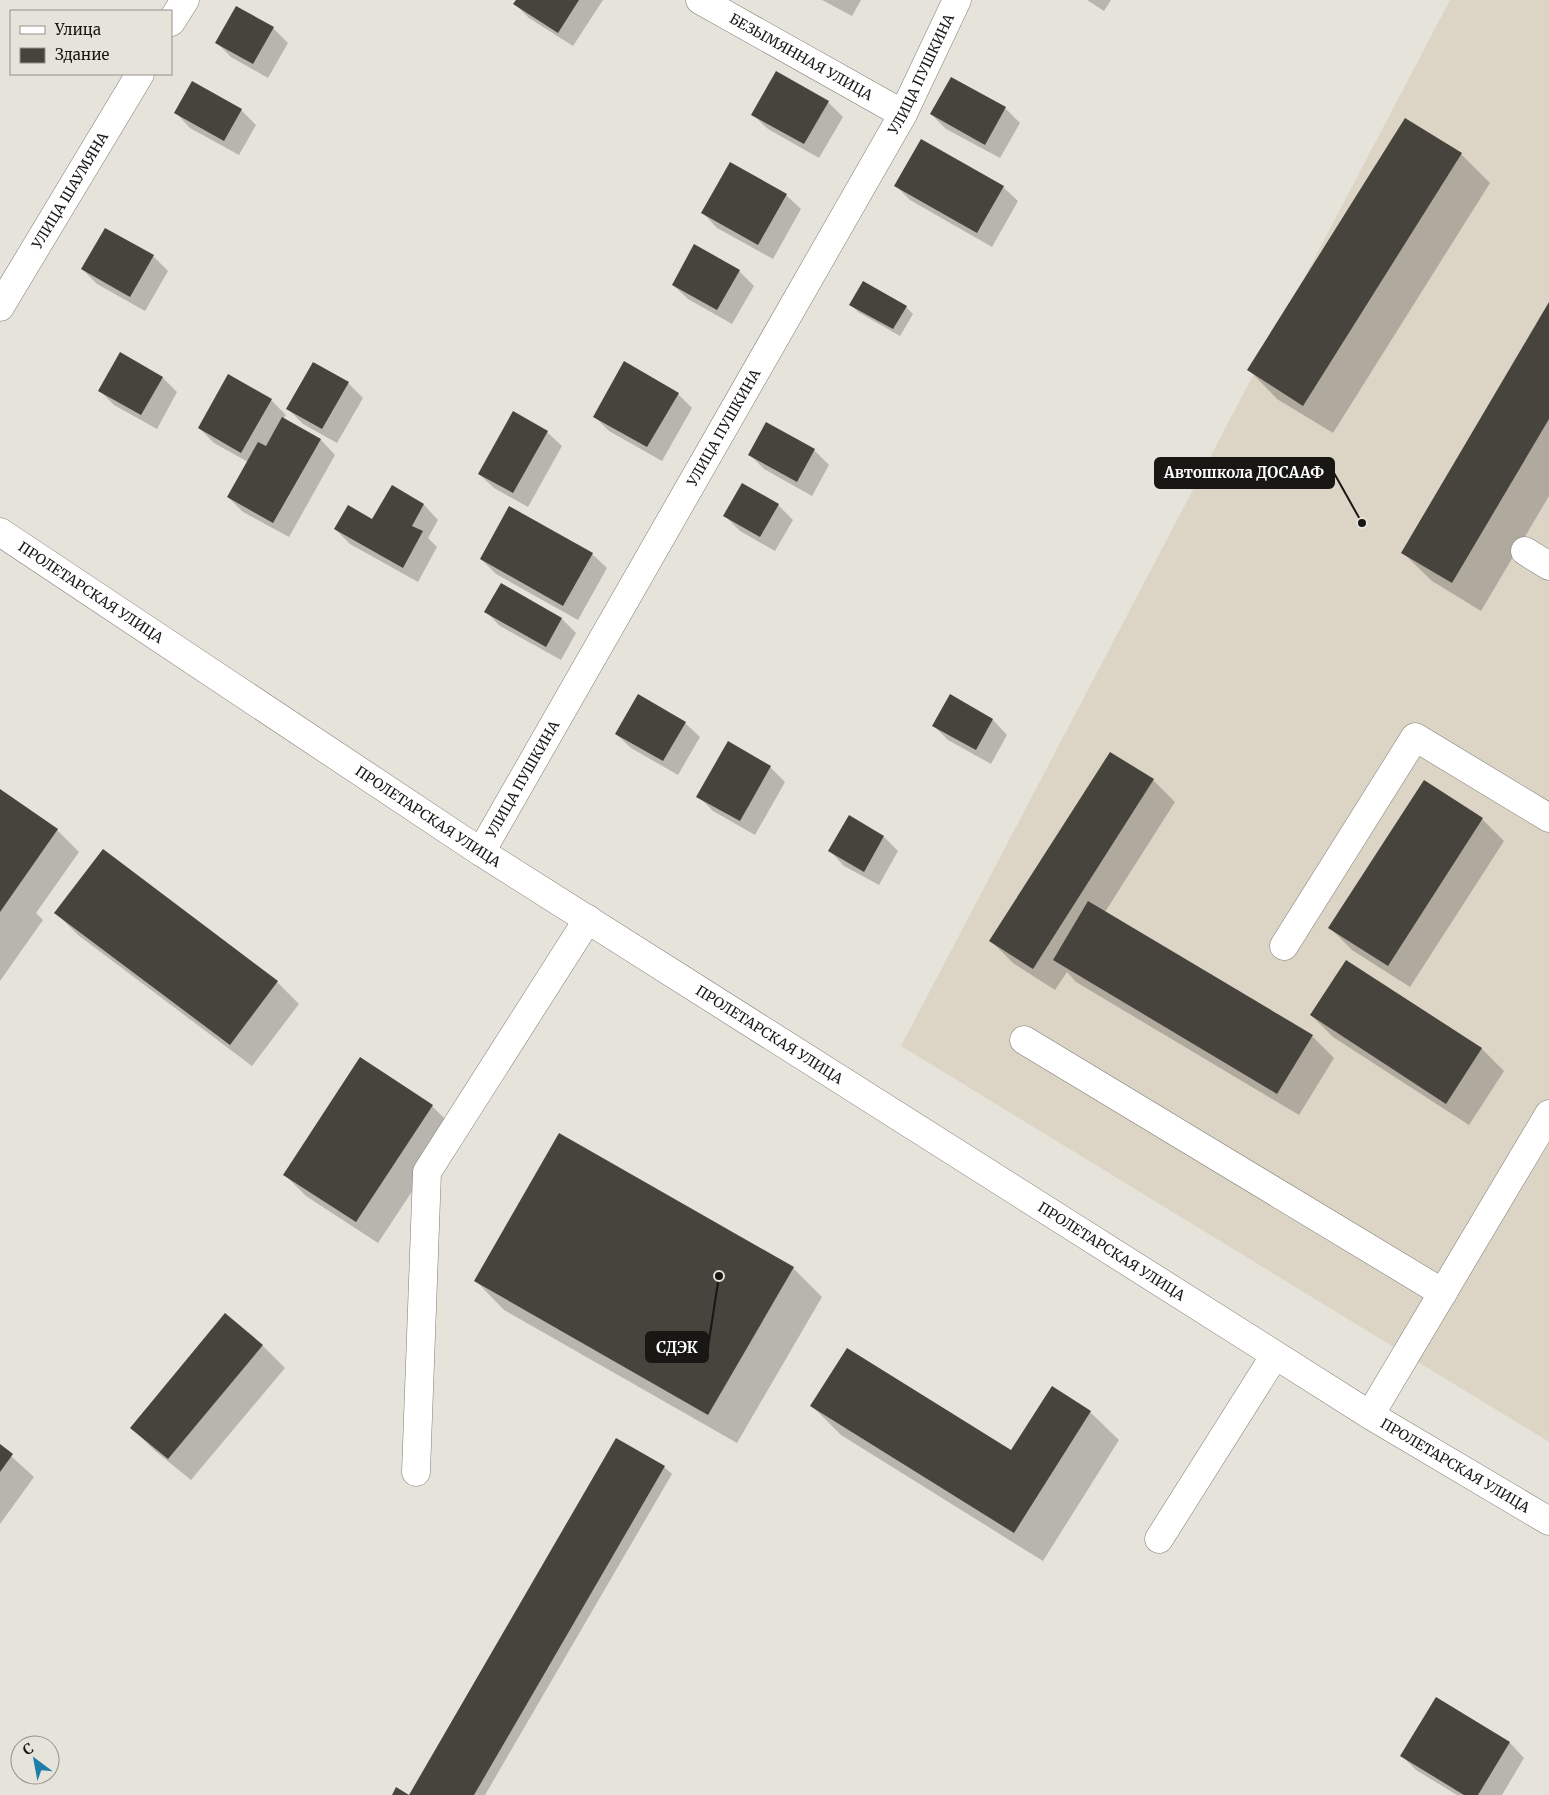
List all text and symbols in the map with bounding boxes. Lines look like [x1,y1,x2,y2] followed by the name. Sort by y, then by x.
[726,9,876,104] street label: БЕЗЫМЯННАЯ УЛИЦА
[10,10,172,75] legend
[884,11,958,139] street label: УЛИЦА ПУШКИНА
[54,20,101,39] text: Улица
[55,45,109,64] text: Здание
[28,129,112,253] street label: УЛИЦА ШАУМЯНА
[683,366,764,490] street label: УЛИЦА ПУШКИНА
[1155,458,1334,488] callout: Автошкола ДОСААФ
[1163,463,1324,482] text: Автошкола ДОСААФ
[15,538,167,647] street label: ПРОЛЕТАРСКАЯ УЛИЦА
[482,717,563,842] street label: УЛИЦА ПУШКИНА
[352,762,504,871] street label: ПРОЛЕТАРСКАЯ УЛИЦА
[692,981,846,1088] street label: ПРОЛЕТАРСКАЯ УЛИЦА
[1035,1198,1189,1305] street label: ПРОЛЕТАРСКАЯ УЛИЦА
[646,1332,708,1362] callout: СДЭК
[656,1338,698,1357] text: СДЭК
[1377,1414,1533,1517] street label: ПРОЛЕТАРСКАЯ УЛИЦА
[10,1735,60,1785] north arrow
[19,1739,37,1759] text: С

